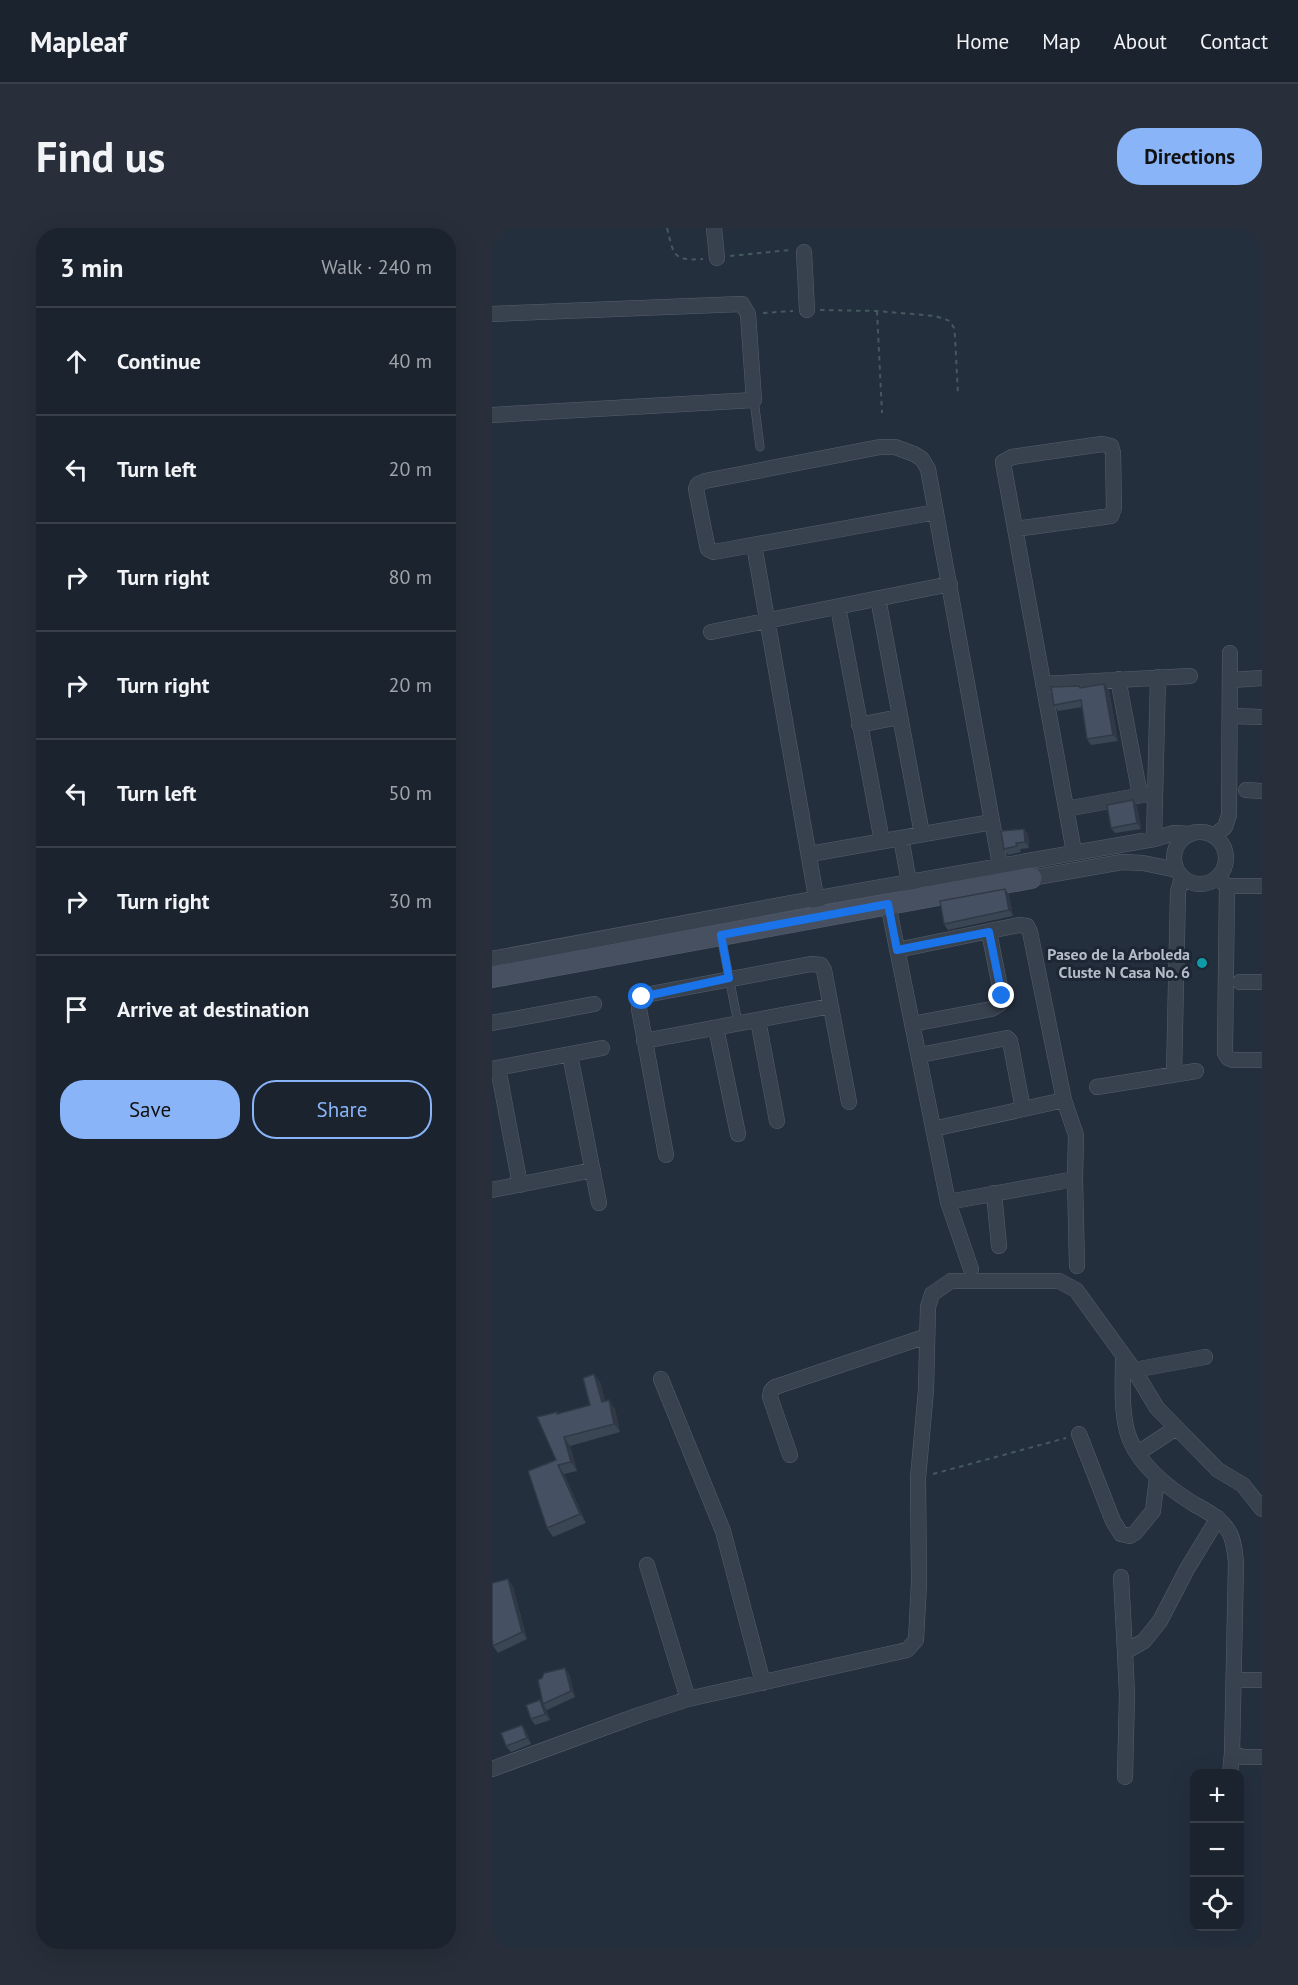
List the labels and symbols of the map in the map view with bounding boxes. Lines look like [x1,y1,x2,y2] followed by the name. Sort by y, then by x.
[1047,944,1190,982] place label: Paseo de la Arboleda Cluste N Casa No. 6
[1195,956,1209,970] marker: Paseo de la Arboleda Cluste N Casa No. 6
[988,982,1014,1008] route end
[628,983,654,1009] route start

